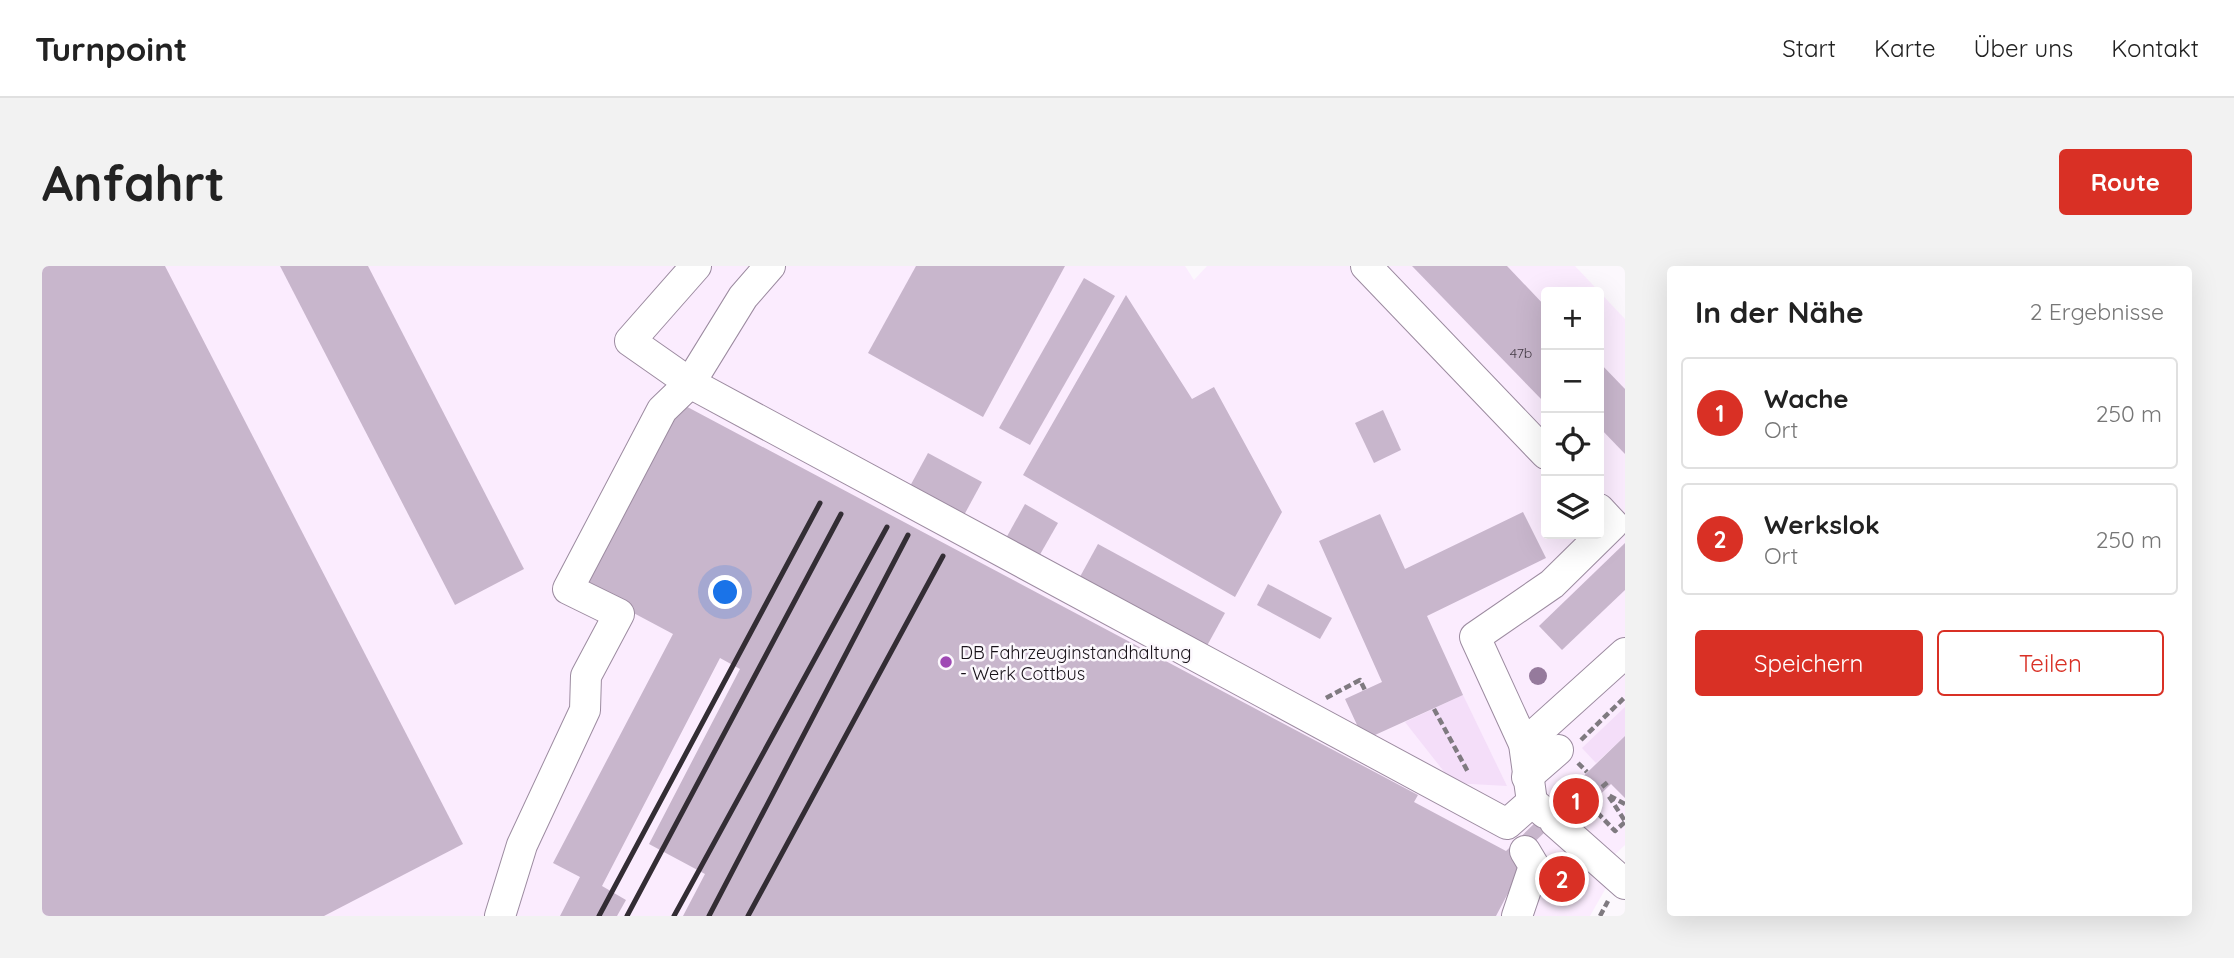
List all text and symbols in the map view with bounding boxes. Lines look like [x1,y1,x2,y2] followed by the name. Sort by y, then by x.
[35,28,187,69] text: Turnpoint
[1782,33,1836,63] text: Start
[1874,33,1935,63] text: Karte
[1973,33,2073,63] text: Über uns
[2111,33,2199,63] text: Kontakt
[2059,149,2192,215] button: Route
[42,152,225,213] text: Anfahrt
[1541,287,1604,539] map controls
[1541,287,1604,350] button: +
[1695,293,1864,331] text: In der Nähe
[2030,297,2164,326] text: 2 Ergebnisse
[1510,344,1532,362] house number: 47b
[1541,350,1604,413] button: −
[1764,382,1849,415] text: Wache
[1716,399,1724,428] text: 1
[2096,399,2162,428] text: 250 m
[1541,413,1604,476] button: locate
[1764,415,1798,444] text: Ort
[1541,476,1604,539] button: layers
[1764,508,1880,541] text: Werkslok
[1713,525,1727,554] text: 2
[2096,525,2162,554] text: 250 m
[1764,541,1798,570] text: Ort
[708,575,742,609] your location
[1695,630,1923,696] button: Speichern
[1937,630,2164,696] button: Teilen
[960,641,1192,685] place label: DB Fahrzeuginstandhaltung - Werk Cottbus
[938,654,954,670] marker: DB Fahrzeuginstandhaltung - Werk Cottbus
[1553,775,1599,827] pin: 1
[1539,853,1585,905] pin: 2

